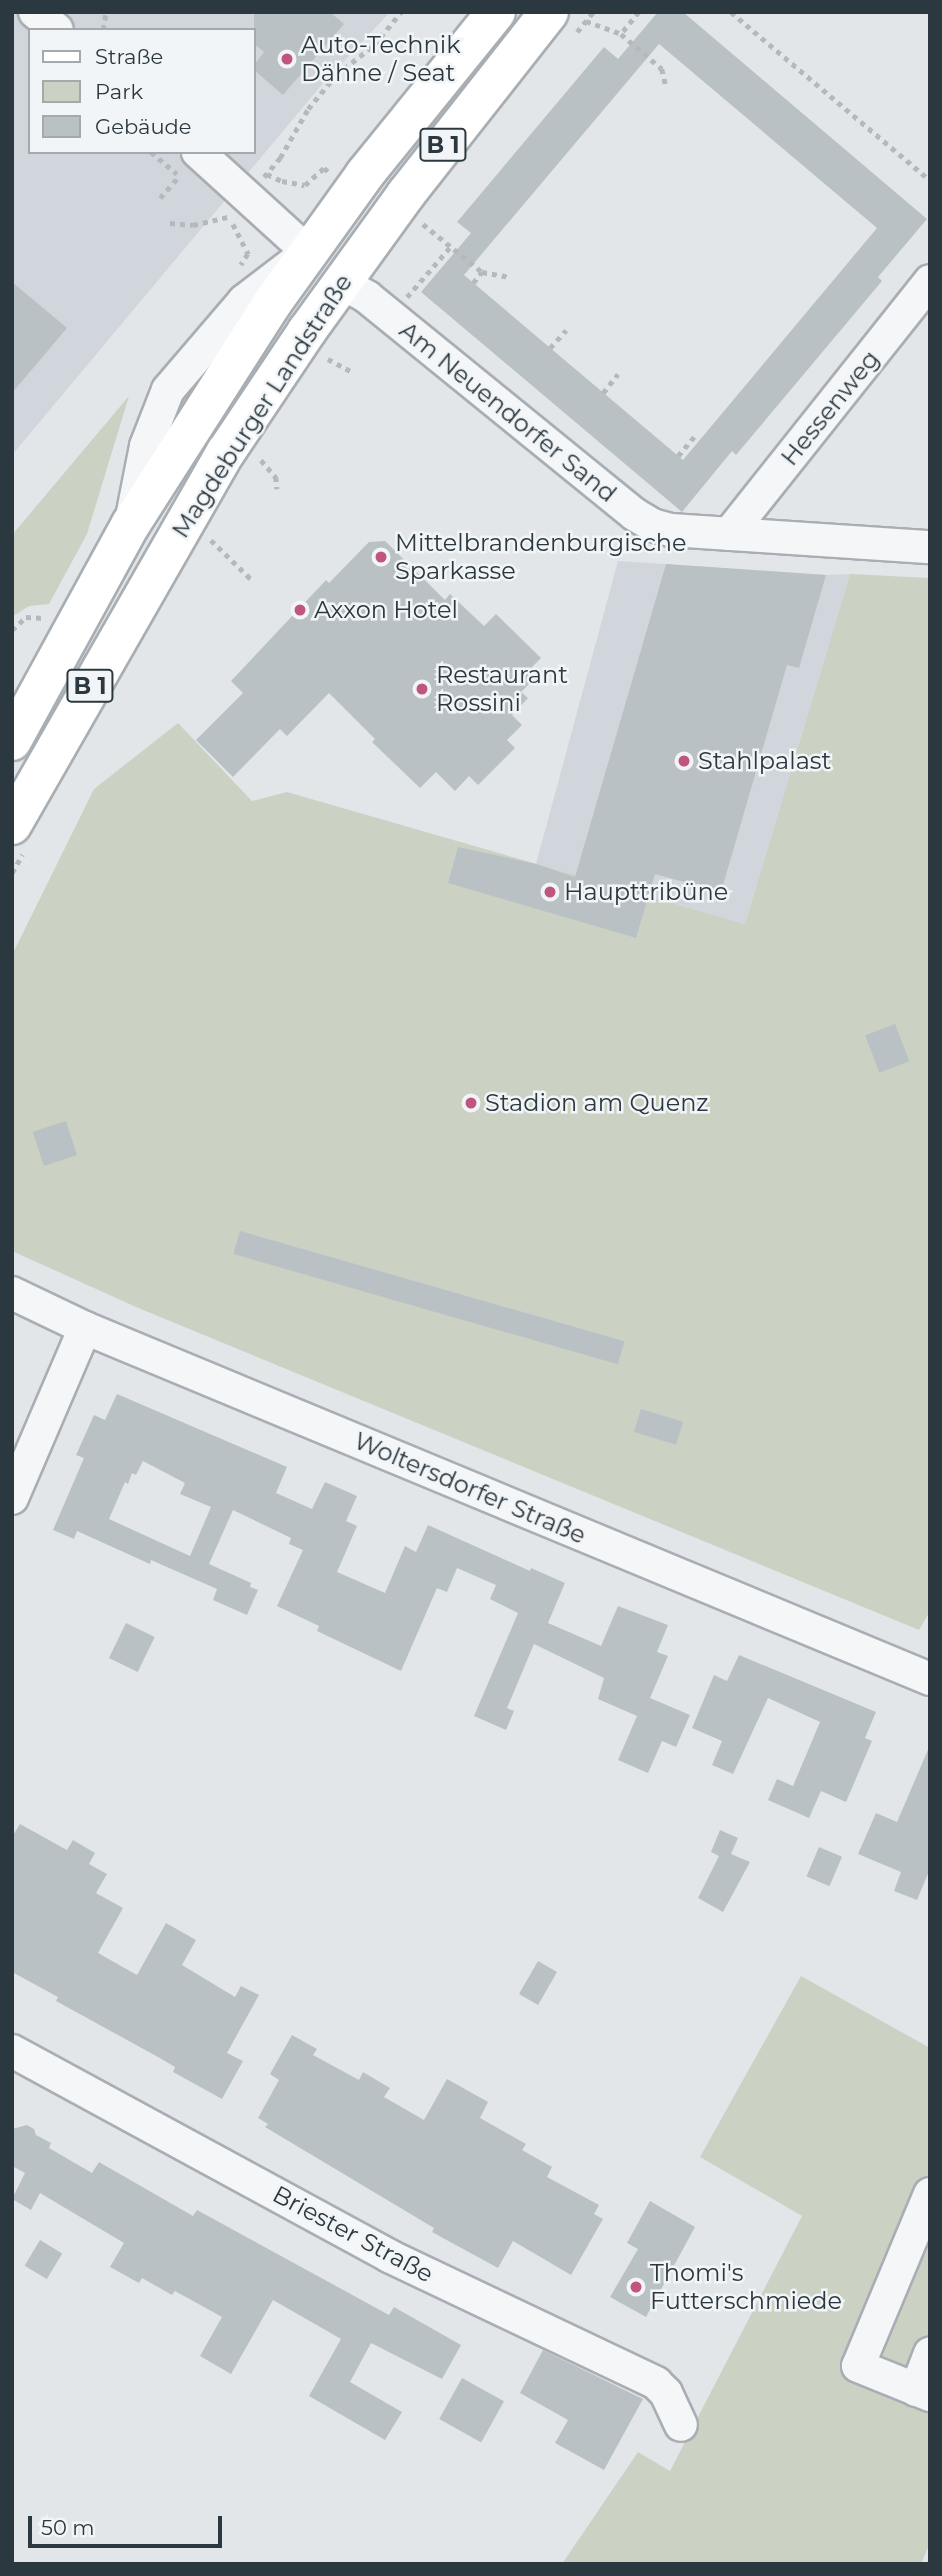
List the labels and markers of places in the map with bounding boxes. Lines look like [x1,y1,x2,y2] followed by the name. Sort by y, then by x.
[301,31,461,87] place label: Auto-Technik Dähne / Seat
[279,51,295,67] marker: Auto-Technik Dähne / Seat
[395,529,686,585] place label: Mittelbrandenburgische Sparkasse
[373,549,389,565] marker: Mittelbrandenburgische Sparkasse
[314,596,458,624] place label: Axxon Hotel
[292,602,308,618] marker: Axxon Hotel
[436,661,568,717] place label: Restaurant Rossini
[414,681,430,697] marker: Restaurant Rossini
[698,747,831,775] place label: Stahlpalast
[676,753,692,769] marker: Stahlpalast
[564,878,728,906] place label: Haupttribüne
[542,884,558,900] marker: Haupttribüne
[485,1089,709,1117] place label: Stadion am Quenz
[463,1095,479,1111] marker: Stadion am Quenz
[650,2259,842,2315] place label: Thomi's Futterschmiede
[628,2279,644,2295] marker: Thomi's Futterschmiede

